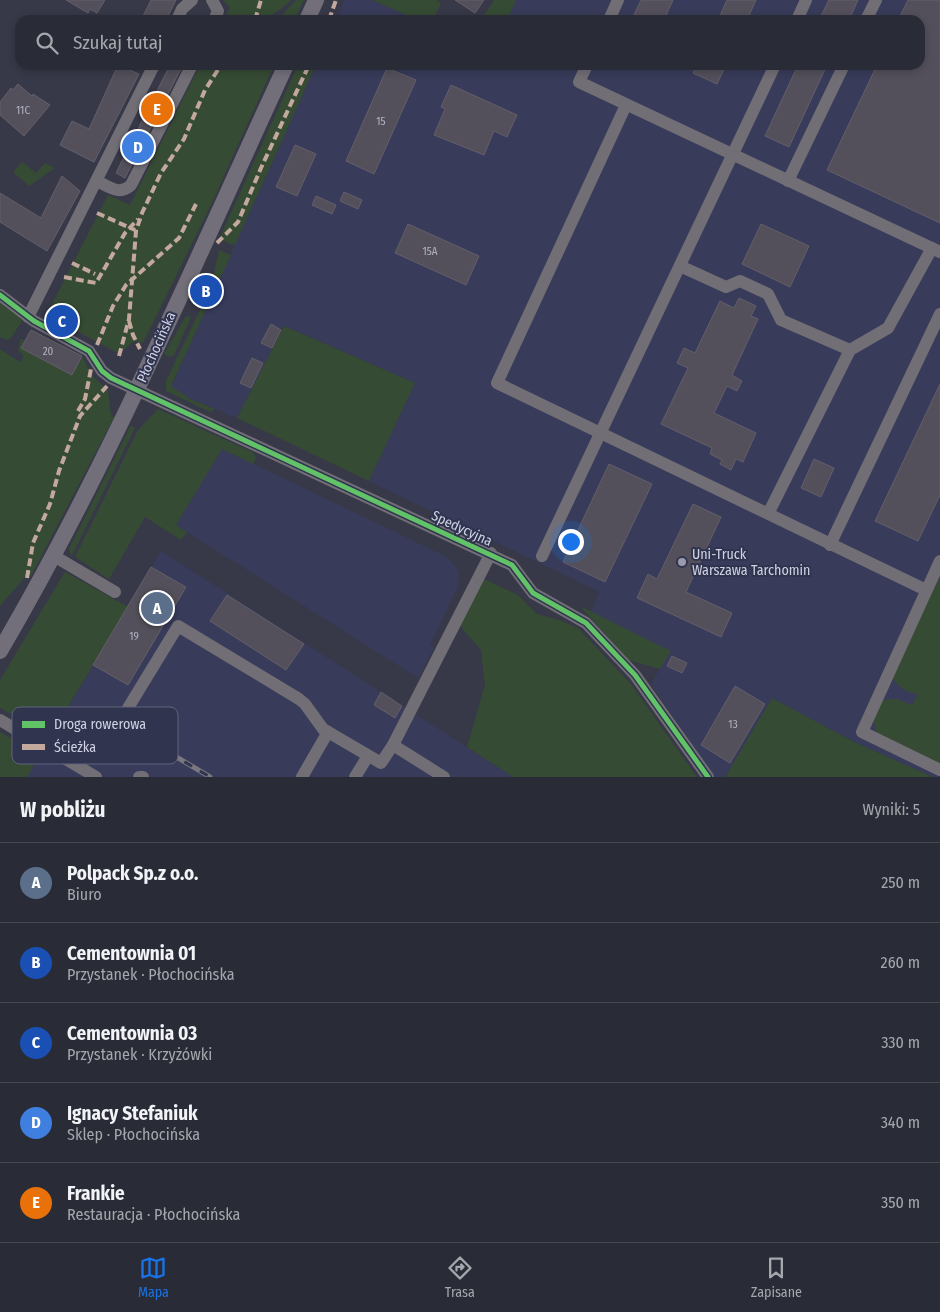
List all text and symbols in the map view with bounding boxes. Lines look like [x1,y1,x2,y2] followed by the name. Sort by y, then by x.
[15,15,925,70] search box
[33,29,61,57] icon: search
[73,31,163,54] text: Szukaj tutaj
[141,90,173,128] pin: E
[16,104,30,117] house number: 11C
[376,115,386,128] house number: 15
[122,128,154,166] pin: D
[422,245,438,258] house number: 15A
[190,272,222,310] pin: B
[46,302,78,340] pin: C
[133,309,180,385] street label: Płochocińska
[43,345,54,358] house number: 20
[429,507,495,550] street label: Spedycyjna
[558,529,584,555] your location
[692,546,810,579] place label: Uni-Truck Warszawa Tarchomin
[676,556,688,568] marker: Uni-Truck Warszawa Tarchomin
[141,589,173,627] pin: A
[129,630,139,643] house number: 19
[12,707,178,764] legend
[54,716,146,733] text: Droga rowerowa
[728,718,738,731] house number: 13
[54,738,96,756] text: Ścieżka
[20,797,105,823] text: W pobliżu
[862,800,920,819] text: Wyniki: 5
[67,862,198,885] text: Polpack Sp.z o.o.
[32,873,40,892] text: A
[881,873,920,892] text: 250 m
[67,885,102,904] text: Biuro
[67,942,196,965] text: Cementownia 01
[32,953,40,972] text: B
[881,953,920,972] text: 260 m
[67,965,235,984] text: Przystanek · Płochocińska
[67,1022,197,1045] text: Cementownia 03
[32,1033,40,1052] text: C
[881,1033,920,1052] text: 330 m
[67,1045,212,1064] text: Przystanek · Krzyżówki
[67,1102,198,1125] text: Ignacy Stefaniuk
[31,1113,41,1132] text: D
[881,1113,920,1132] text: 340 m
[67,1125,200,1144] text: Sklep · Płochocińska
[67,1182,125,1205] text: Frankie
[32,1193,40,1212] text: E
[881,1193,920,1212] text: 350 m
[67,1205,240,1224] text: Restauracja · Płochocińska
[138,1254,169,1301] tab: Mapa
[445,1254,475,1301] tab: Trasa
[751,1254,802,1301] tab: Zapisane

